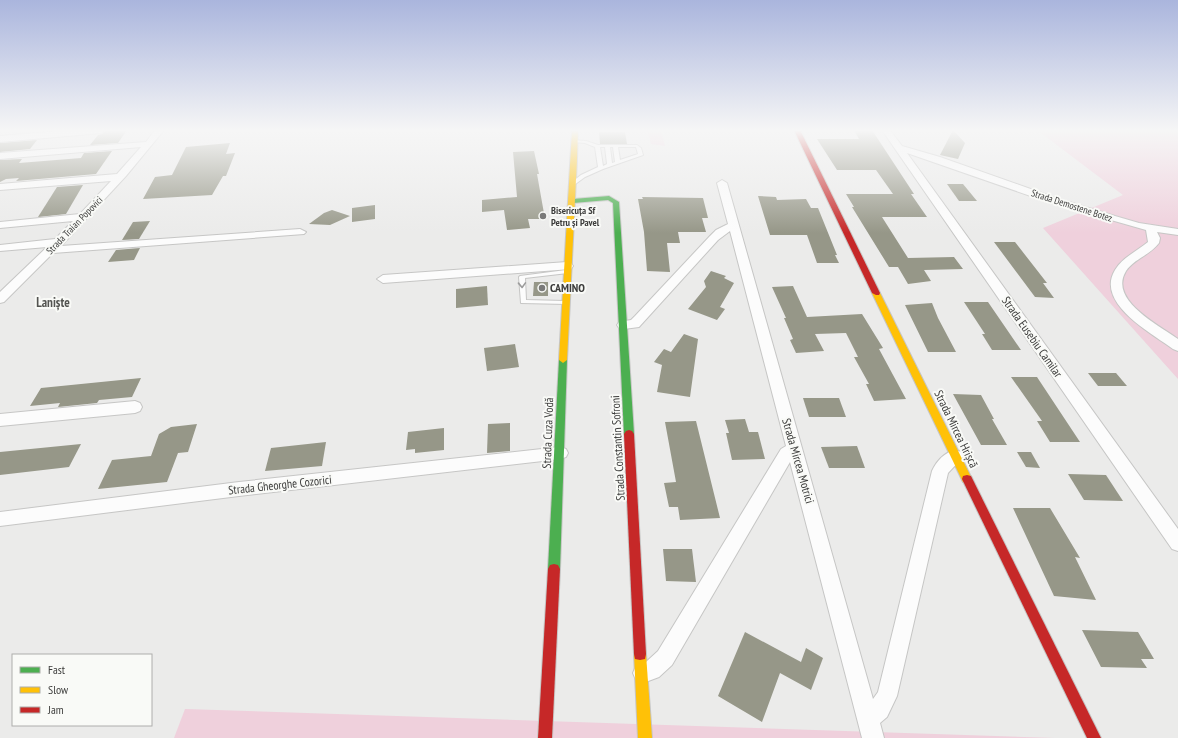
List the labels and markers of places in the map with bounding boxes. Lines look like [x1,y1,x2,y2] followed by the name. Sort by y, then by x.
[551,204,600,229] place label: Bisericuța Sf Petru și Pavel
[538,211,548,221] marker: Bisericuța Sf Petru și Pavel
[550,280,585,295] place label: CAMINO
[537,283,547,293] marker: CAMINO

